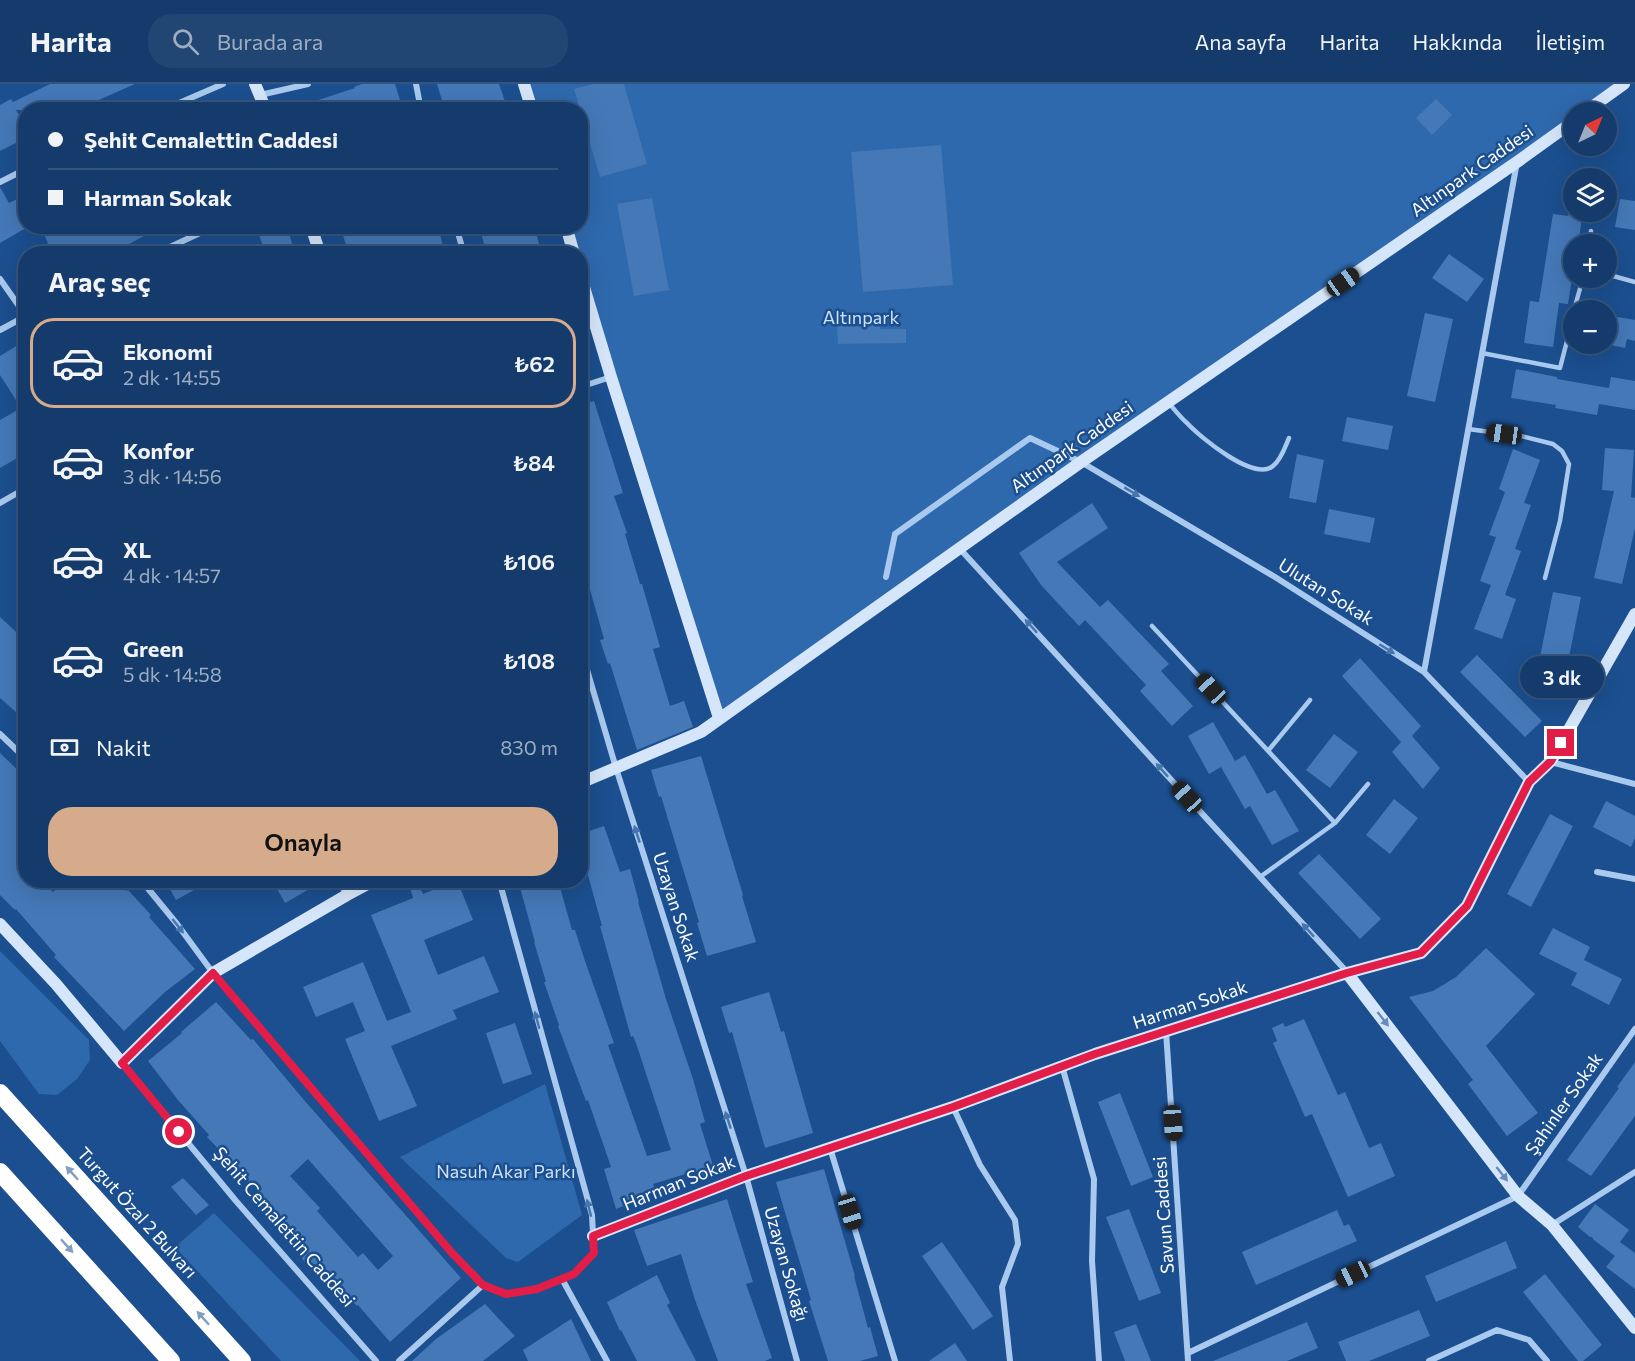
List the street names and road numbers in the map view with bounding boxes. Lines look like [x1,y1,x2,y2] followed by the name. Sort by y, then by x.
[1406,120,1537,221] street label: Altınpark Caddesi
[1006,396,1137,497] street label: Altınpark Caddesi
[1275,553,1379,629] street label: Ulutan Sokak
[649,849,705,964] street label: Uzayan Sokak
[1130,975,1250,1033] street label: Harman Sokak
[1520,1048,1607,1159] street label: Şahinler Sokak
[73,1142,202,1282] street label: Turgut Özal 2 Bulvarı
[209,1142,360,1311] street label: Şehit Cemalettin Caddesi
[619,1149,738,1215] street label: Harman Sokak
[1148,1156,1178,1275] street label: Savun Caddesi
[760,1204,814,1324] street label: Uzayan Sokağı

